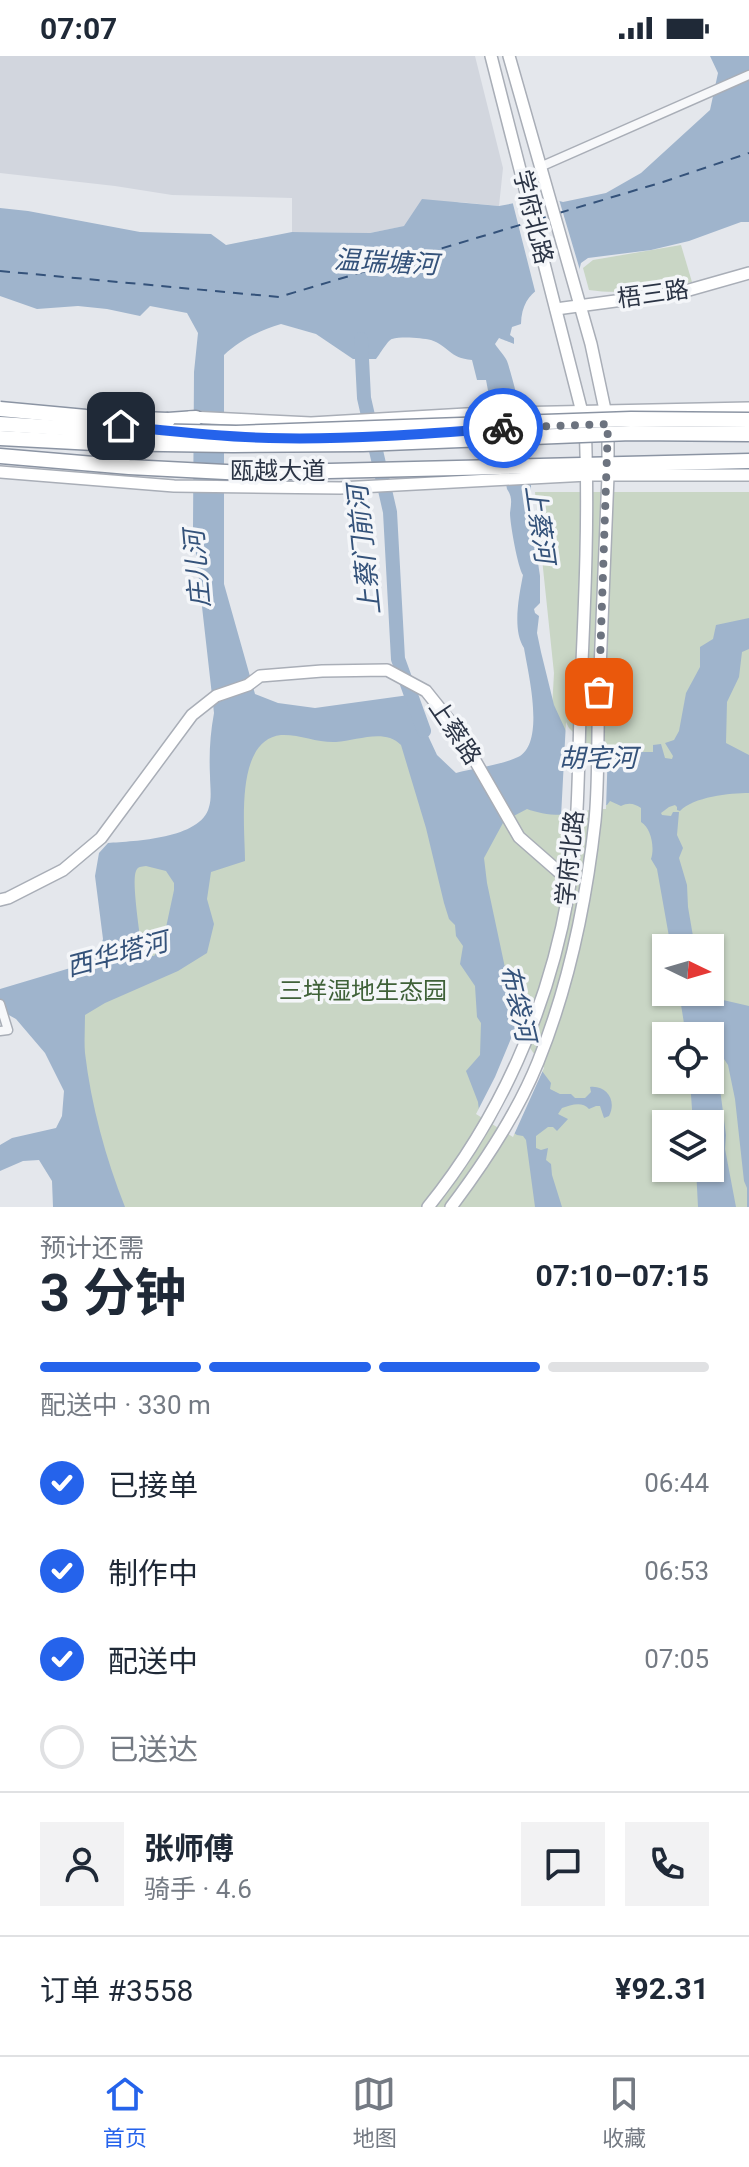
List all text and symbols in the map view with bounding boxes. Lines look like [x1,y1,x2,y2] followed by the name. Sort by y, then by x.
[40,11,117,46] text: 07:07
[508,167,558,267] street label: 学府北路
[333,244,444,280] water label: 温瑞塘河
[615,275,691,313] street label: 梧三路
[463,388,543,468] courier
[87,392,155,460] pin
[99,404,143,448] icon: home
[481,406,525,450] icon: bike
[230,457,326,485] street label: 瓯越大道
[342,479,386,616] water label: 上蔡门前河
[520,483,561,570] water label: 上蔡河
[178,524,215,609] water label: 庄儿河
[565,658,633,726] pin
[577,670,621,714] icon: bag
[423,694,487,770] street label: 上蔡路
[559,743,642,773] water label: 胡宅河
[551,809,589,907] street label: 学府北路
[63,925,176,982] water label: 西华塔河
[652,934,724,1006] north arrow
[652,934,724,1182] map controls
[495,962,543,1049] water label: 布袋河
[279,977,447,1005] park label: 三垟湿地生态园
[652,1022,724,1094] button: locate
[652,1110,724,1182] button: layers
[40,1233,144,1263] text: 预计还需
[535,1258,709,1293] text: 07:10–07:15
[40,1263,187,1324] text: 3 分钟
[40,1390,211,1420] text: 配送中 · 330 m
[40,1461,84,1505] icon: check
[108,1468,198,1503] text: 已接单
[644,1468,709,1498] text: 06:44
[40,1549,84,1593] icon: check
[108,1556,198,1591] text: 制作中
[644,1556,709,1586] text: 06:53
[40,1637,84,1681] icon: check
[108,1644,198,1679] text: 配送中
[644,1644,709,1674] text: 07:05
[108,1732,198,1767] text: 已送达
[40,1822,124,1906] button: person
[521,1822,605,1906] button: chat
[625,1822,709,1906] button: phone
[144,1831,234,1866] text: 张师傅
[144,1874,252,1904] text: 骑手 · 4.6
[615,1971,709,2006] text: ¥92.31
[40,1973,193,2008] text: 订单 #3558
[103,2072,147,2152] tab: 首页
[352,2072,396,2152] tab: 地图
[602,2072,646,2152] tab: 收藏

